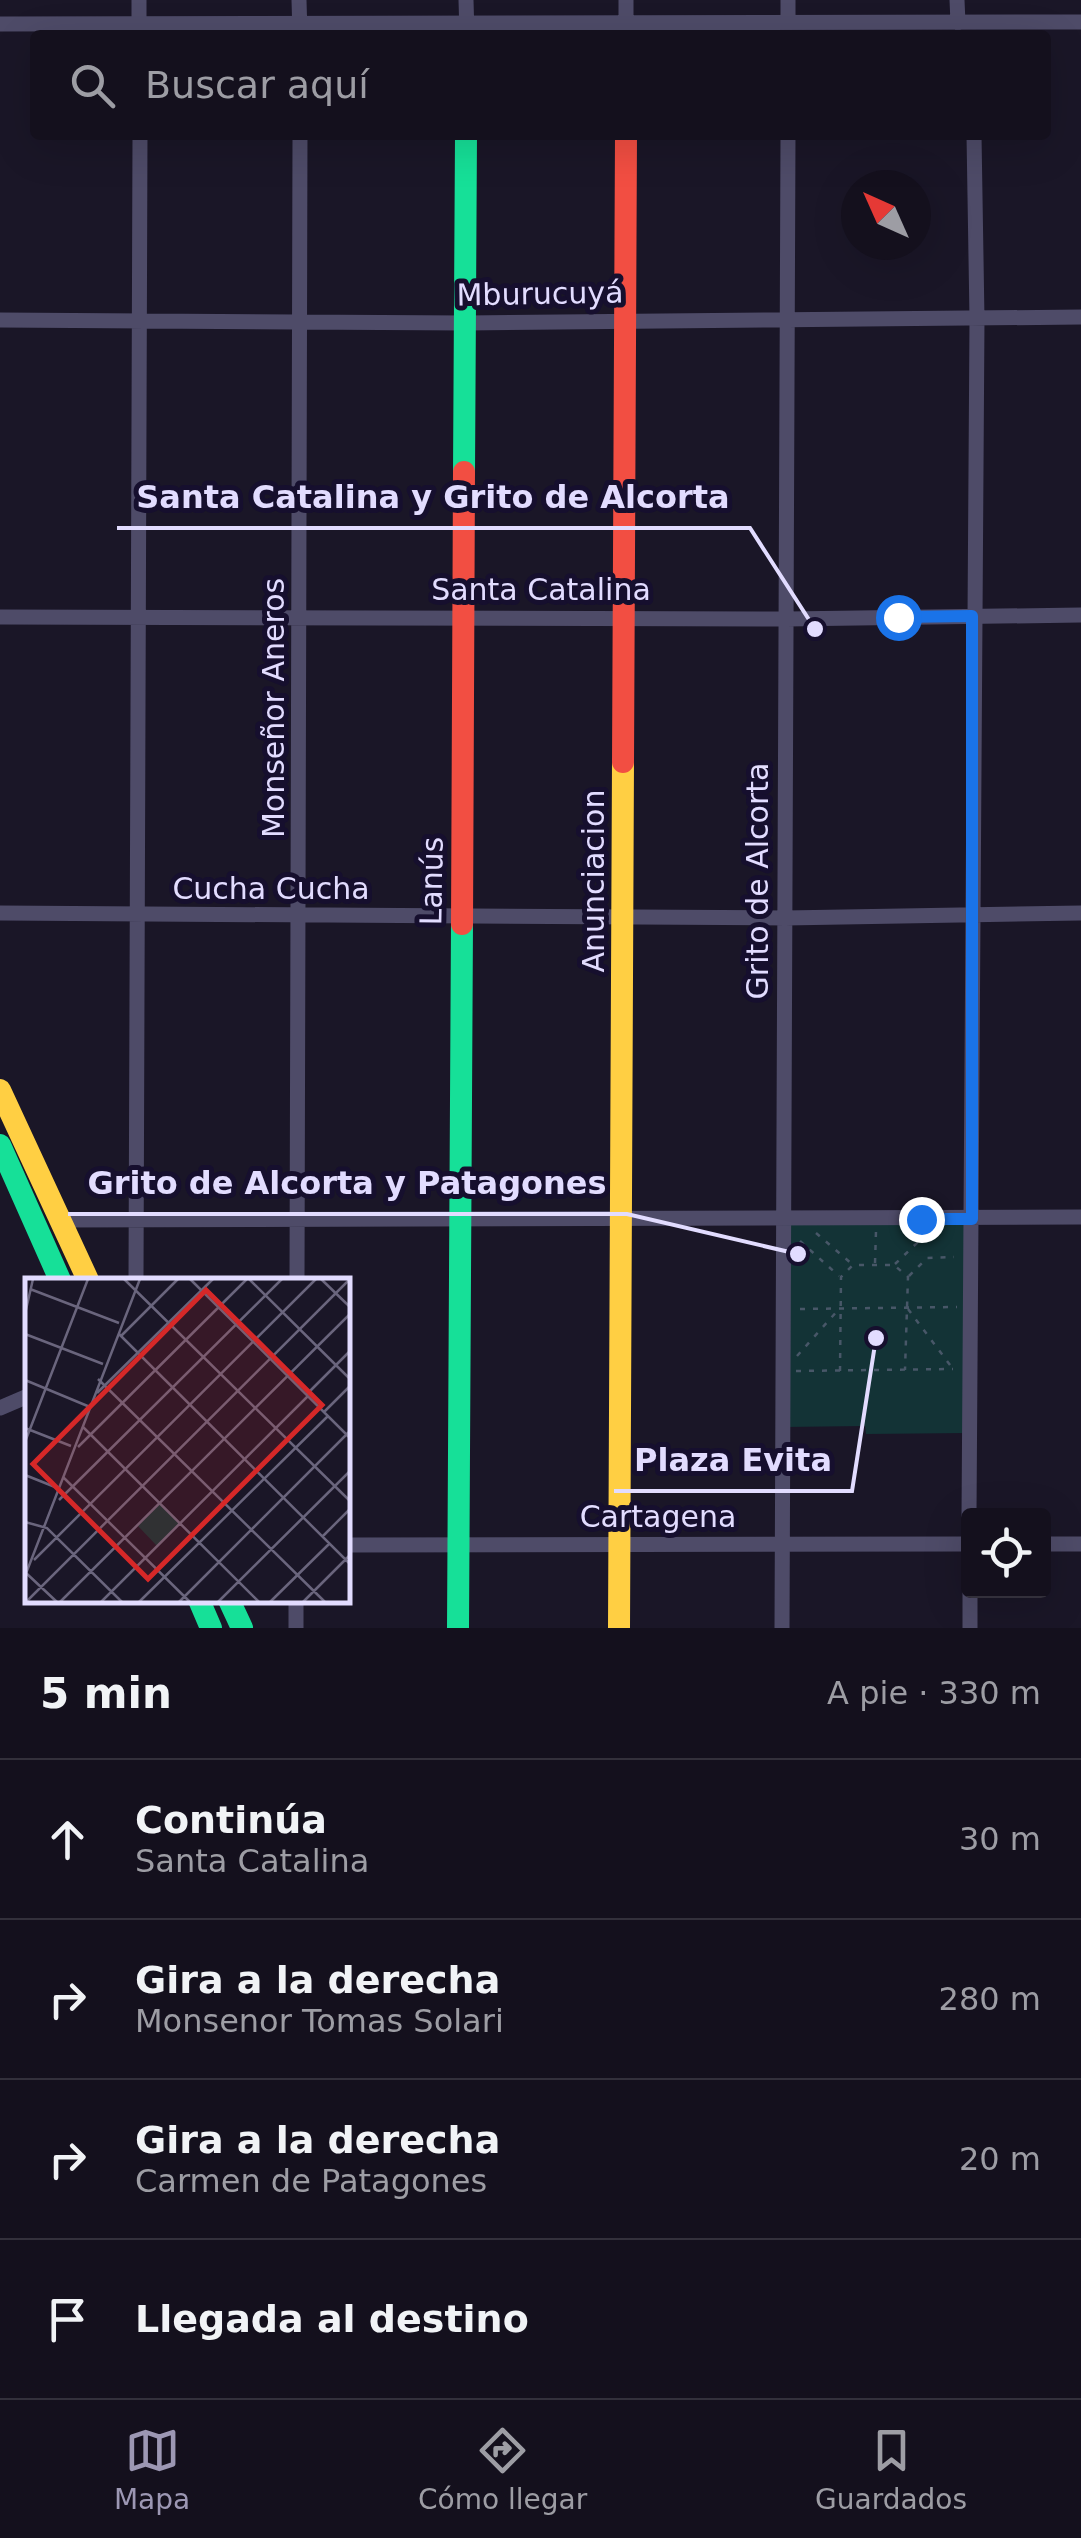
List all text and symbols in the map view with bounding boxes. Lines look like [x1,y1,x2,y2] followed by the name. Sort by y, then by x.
[30,30,1051,140] search box
[65,58,120,113] icon: search
[145,63,369,107] text: Buscar aquí
[841,170,931,260] north arrow
[456,275,624,312] street label: Mburucuyá
[117,466,750,528] callout: Santa Catalina y Grito de Alcorta
[136,478,730,516] text: Santa Catalina y Grito de Alcorta
[431,572,651,607] street label: Santa Catalina
[256,578,291,838] street label: Monseñor Aneros
[876,595,922,641] route start
[740,763,775,999] street label: Grito de Alcorta
[576,790,611,972] street label: Anunciacion
[413,836,450,926] street label: Lanús
[172,871,370,906] street label: Cucha Cucha
[68,1152,627,1214] callout: Grito de Alcorta y Patagones
[87,1164,607,1202] text: Grito de Alcorta y Patagones
[899,1197,945,1243] route end
[25,1278,350,1603] inset map
[614,1429,852,1491] callout: Plaza Evita
[634,1441,832,1479] text: Plaza Evita
[580,1499,736,1534] street label: Cartagena
[961,1508,1051,1598] map controls
[961,1508,1051,1598] button: locate
[40,1669,172,1718] text: 5 min
[827,1674,1041,1712] text: A pie · 330 m
[135,1798,327,1842] text: Continúa
[40,1812,95,1867] icon: ahead
[959,1820,1041,1858] text: 30 m
[135,1842,369,1880] text: Santa Catalina
[135,1958,500,2002] text: Gira a la derecha
[40,1972,95,2027] icon: right
[939,1980,1041,2018] text: 280 m
[135,2002,504,2040] text: Monsenor Tomas Solari
[135,2118,500,2162] text: Gira a la derecha
[40,2132,95,2187] icon: right
[959,2140,1041,2178] text: 20 m
[135,2162,487,2200] text: Carmen de Patagones
[40,2292,95,2347] icon: arrive
[135,2297,529,2341] text: Llegada al destino
[114,2423,190,2516] tab: Mapa
[418,2423,587,2516] tab: Cómo llegar
[815,2423,967,2516] tab: Guardados

